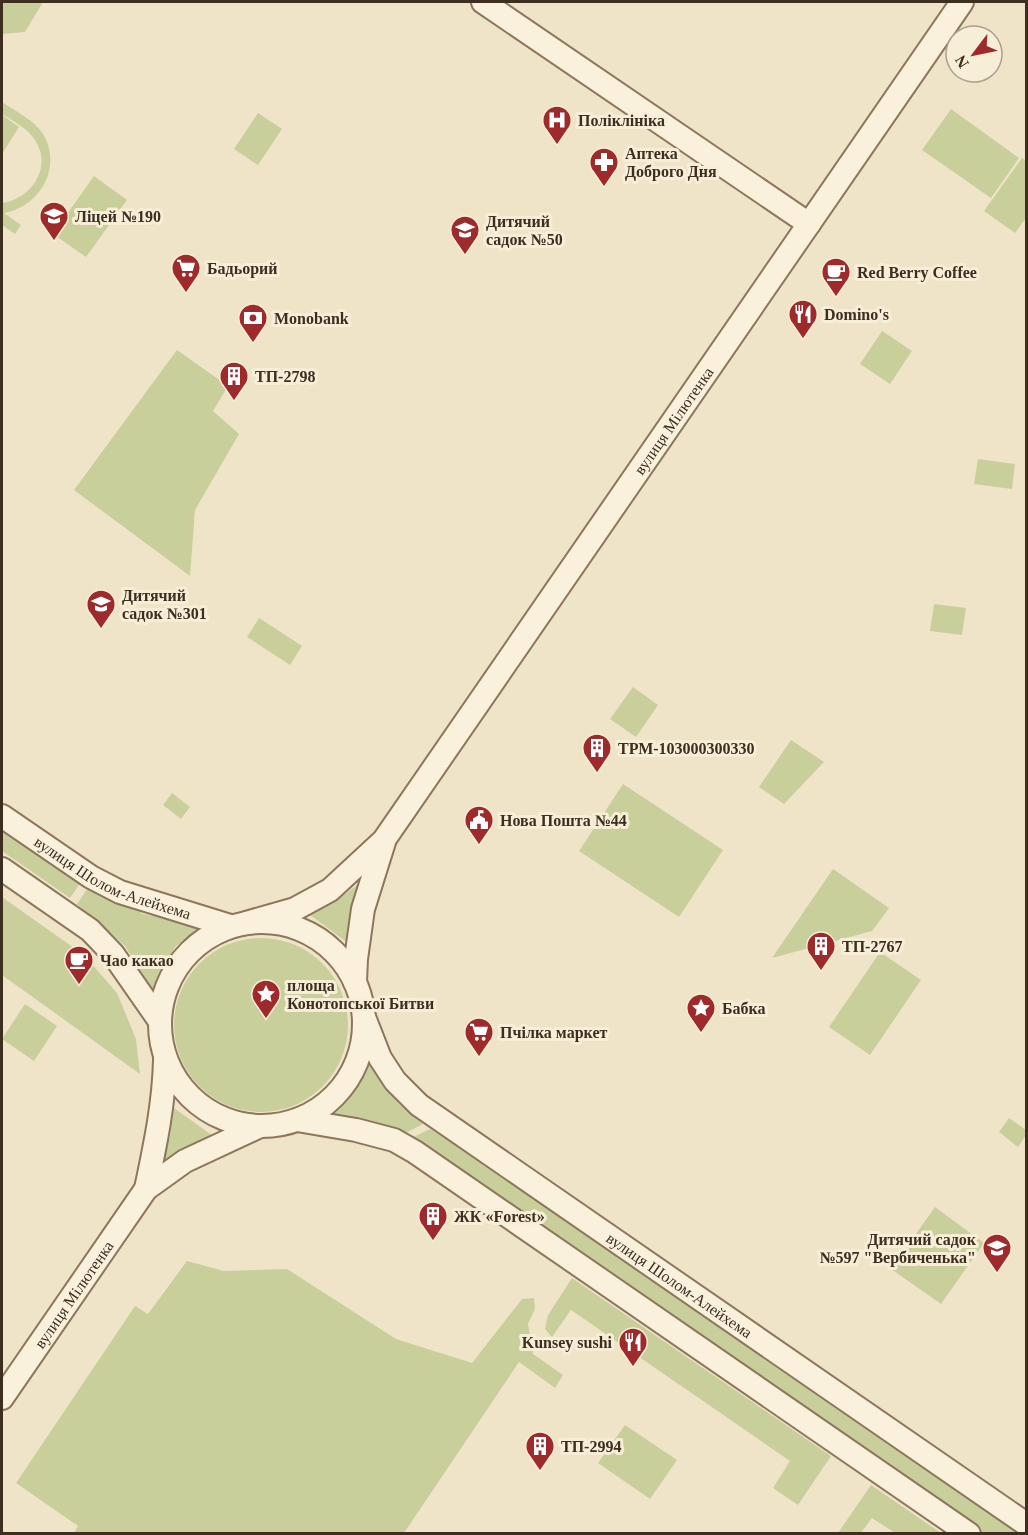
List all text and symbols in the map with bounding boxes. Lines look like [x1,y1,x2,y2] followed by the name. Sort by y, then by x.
[944,24,1004,84] north arrow
[951,52,972,71] text: N
[541,104,573,146] hospital icon: Поліклініка
[578,112,665,129] place label: Поліклініка
[625,145,717,181] place label: Аптека Доброго Дня
[588,146,620,188] pharmacy icon: Аптека Доброго Дня
[38,200,70,242] school or university icon: Ліцей №190
[75,208,161,225] place label: Ліцей №190
[486,213,563,248] place label: Дитячий садок №50
[449,214,481,256] school or university icon: Дитячий садок №50
[170,252,202,294] supermarket icon: Бадьорий
[820,256,852,298] cafe icon: Red Berry Coffee
[207,260,277,278] place label: Бадьорий
[857,264,977,282] place label: Red Berry Coffee
[787,298,819,340] restaurant icon: Domino's
[237,302,269,344] bank icon: Monobank
[824,306,889,323] place label: Domino's
[274,310,349,327] place label: Monobank
[218,360,250,402] building icon: ТП-2798
[630,364,716,477] street label: вулиця Мілютенка
[255,368,315,385] place label: ТП-2798
[122,587,207,622] place label: Дитячий садок №301
[85,588,117,630] school or university icon: Дитячий садок №301
[581,732,613,774] building icon: ТРМ-103000300330
[618,740,755,757] place label: ТРМ-103000300330
[463,804,495,846] public building icon: Нова Пошта №44
[500,812,627,829] place label: Нова Пошта №44
[31,832,193,922] street label: вулиця Шолом-Алейхема
[805,930,837,972] building icon: ТП-2767
[842,938,902,955] place label: ТП-2767
[63,944,95,986] cafe icon: Чао какао
[100,952,174,969] place label: Чао какао
[287,977,434,1012] place label: площа Конотопської Битви
[250,978,282,1020] place icon: площа Конотопської Битви
[685,992,717,1034] place icon: Бабка
[722,1000,766,1017] place label: Бабка
[463,1016,495,1058] supermarket icon: Пчілка маркет
[500,1024,607,1042] place label: Пчілка маркет
[417,1200,449,1242] building icon: ЖК «Forest»
[454,1208,545,1225] place label: ЖК «Forest»
[604,1229,756,1341] street label: вулиця Шолом-Алейхема
[819,1231,977,1267] place label: Дитячий садок №597 "Вербиченька"
[981,1232,1013,1274] school or university icon: Дитячий садок №597 "Вербиченька"
[31,1237,116,1351] street label: вулиця Мілютенка
[617,1326,649,1368] restaurant icon: Kunsey sushi
[522,1334,613,1352] place label: Kunsey sushi
[524,1430,556,1472] building icon: ТП-2994
[561,1438,621,1455] place label: ТП-2994

